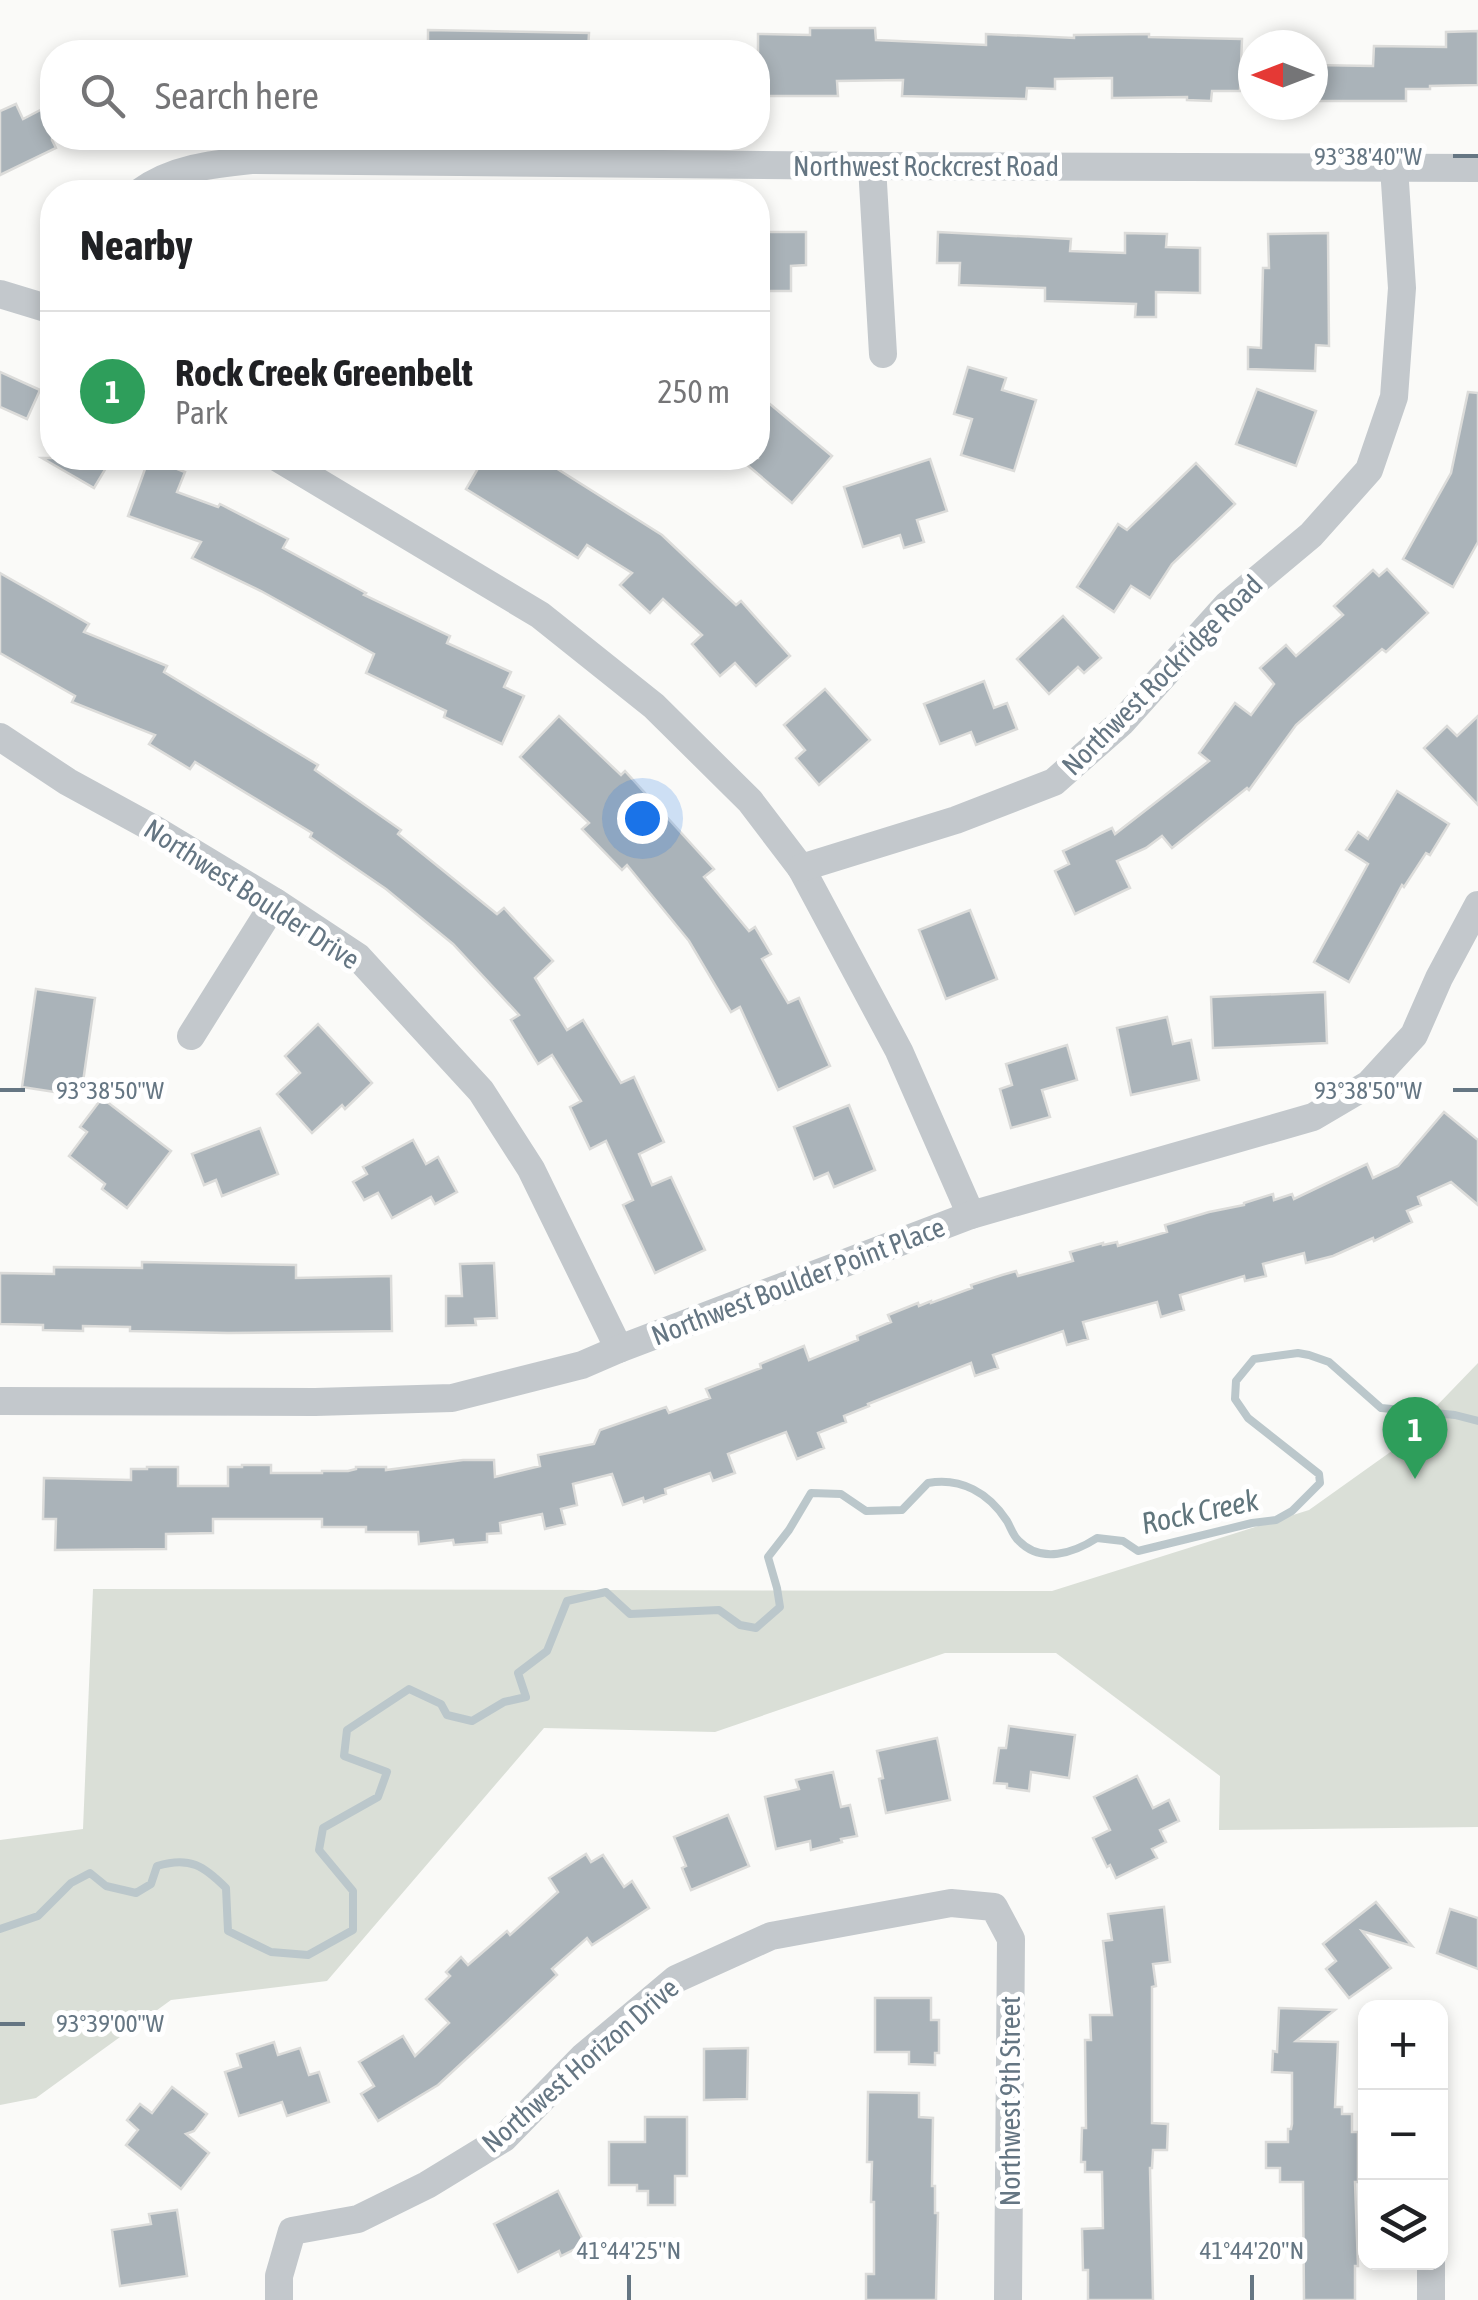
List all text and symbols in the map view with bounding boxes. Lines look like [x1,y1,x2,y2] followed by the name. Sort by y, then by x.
[1238,30,1328,120] north arrow
[40,40,770,150] search box
[75,68,130,123] icon: search
[155,74,319,117] text: Search here
[1314,142,1423,170] text: 93°38'40"W
[793,150,1059,182] street label: Northwest Rockcrest Road
[80,221,193,269] text: Nearby
[175,351,473,394] text: Rock Creek Greenbelt
[105,373,120,410] text: 1
[657,373,730,410] text: 250 m
[175,394,228,431] text: Park
[1055,568,1269,782] street label: Northwest Rockridge Road
[617,793,668,844] your location
[139,813,365,975] street label: Northwest Boulder Drive
[56,1076,165,1104] text: 93°38'50"W
[1314,1076,1423,1104] text: 93°38'50"W
[647,1210,949,1352] street label: Northwest Boulder Point Place
[1382,1396,1448,1479] pin: 1
[1138,1482,1262,1540] water label: Rock Creek
[476,1971,684,2159] street label: Northwest Horizon Drive
[994,1996,1026,2206] street label: Northwest 9th Street
[1358,2000,1448,2270] map controls
[1358,2000,1448,2090] button: +
[56,2009,165,2037] text: 93°39'00"W
[1358,2090,1448,2180] button: −
[1358,2180,1448,2270] button: layers
[577,2236,681,2264] text: 41°44'25"N
[1200,2236,1304,2264] text: 41°44'20"N

